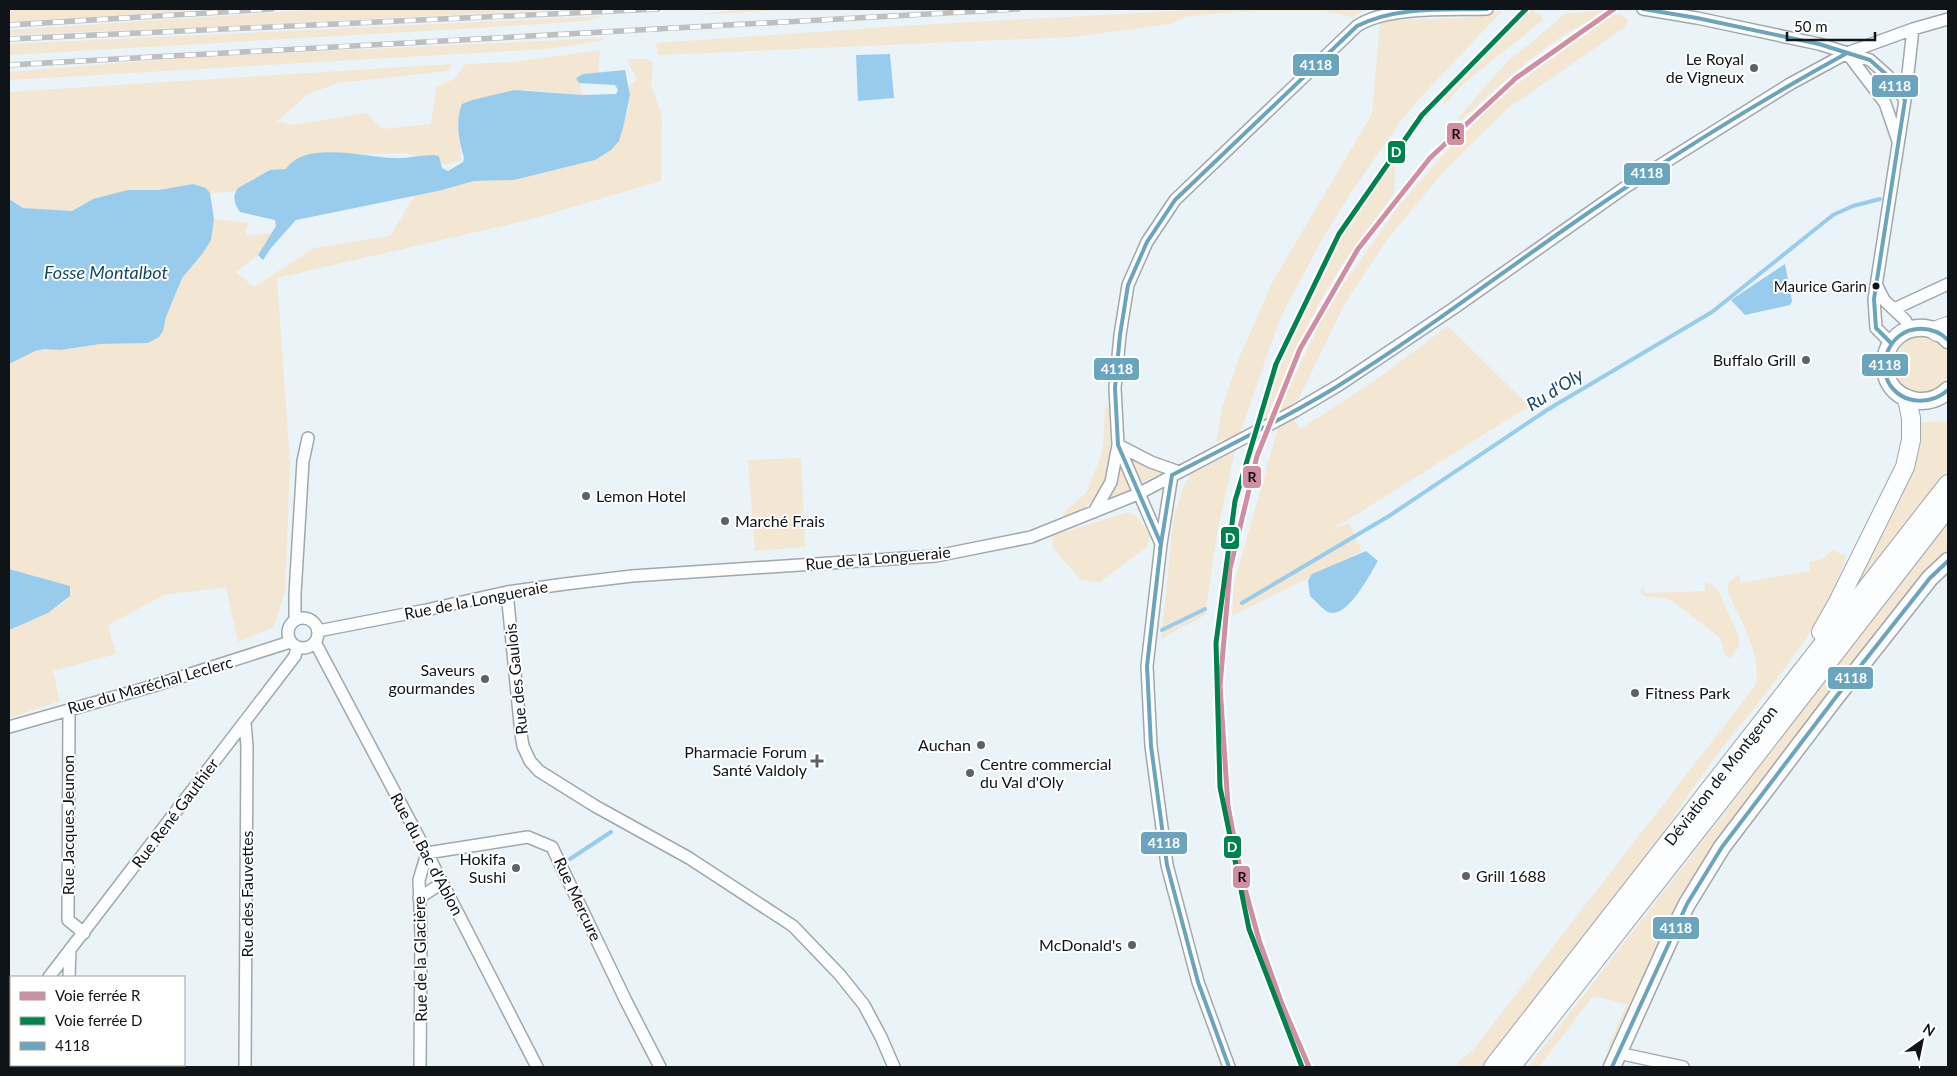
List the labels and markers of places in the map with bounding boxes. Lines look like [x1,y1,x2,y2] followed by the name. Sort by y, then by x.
[1666,49,1744,86] place label: Le Royal de Vigneux
[1748,62,1760,74] marker: Le Royal de Vigneux
[1774,277,1867,295] place label: Maurice Garin
[1871,281,1881,291] marker: Maurice Garin
[1713,350,1796,369] place label: Buffalo Grill
[1800,354,1812,366] marker: Buffalo Grill
[596,486,686,505] place label: Lemon Hotel
[580,490,592,502] marker: Lemon Hotel
[735,511,825,530] place label: Marché Frais
[719,515,731,527] marker: Marché Frais
[389,660,475,697] place label: Saveurs gourmandes
[479,673,491,685] marker: Saveurs gourmandes
[1645,683,1731,702] place label: Fitness Park
[1629,687,1641,699] marker: Fitness Park
[918,735,971,754] place label: Auchan
[975,739,987,751] marker: Auchan
[684,742,808,779] place label: Pharmacie Forum Santé Valdoly
[980,754,1112,791] place label: Centre commercial du Val d'Oly
[811,755,823,767] marker: Pharmacie Forum Santé Valdoly
[964,767,976,779] marker: Centre commercial du Val d'Oly
[459,849,506,886] place label: Hokifa Sushi
[510,862,522,874] marker: Hokifa Sushi
[1476,866,1546,885] place label: Grill 1688
[1460,870,1472,882] marker: Grill 1688
[1039,935,1122,954] place label: McDonald's
[1126,939,1138,951] marker: McDonald's

